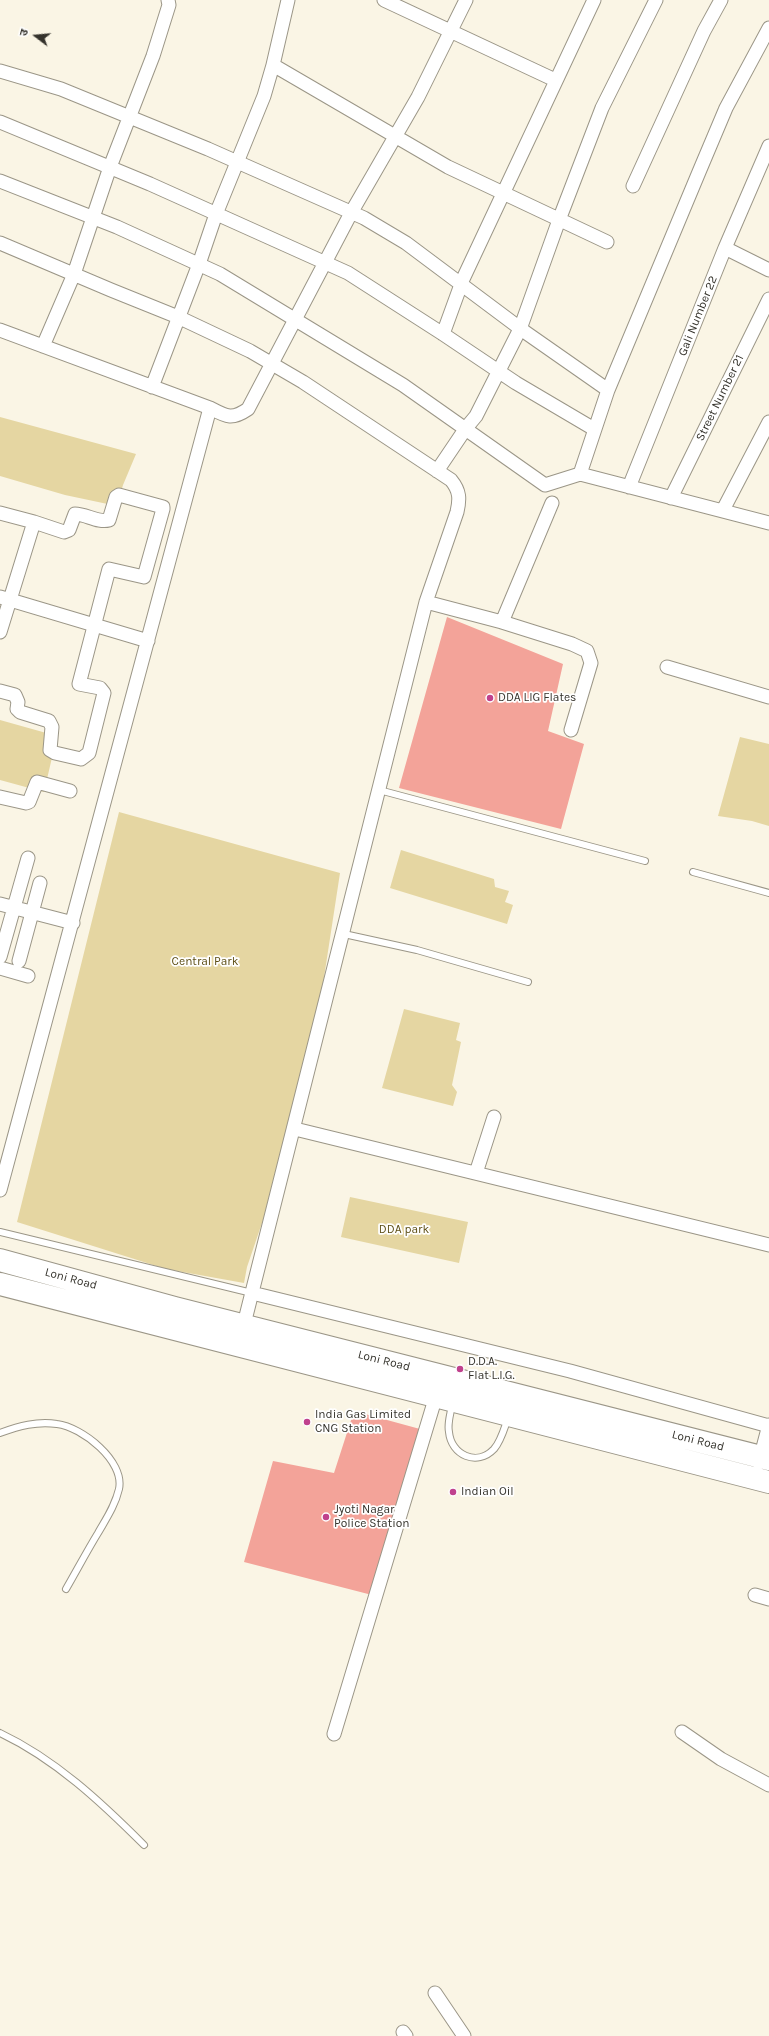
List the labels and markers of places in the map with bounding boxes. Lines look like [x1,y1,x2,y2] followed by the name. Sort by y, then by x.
[498,691,576,705] place label: DDA LIG Flates
[485,693,495,703] marker: DDA LIG Flates
[468,1355,515,1383] place label: D.D.A. Flat L.I.G.
[455,1364,465,1374] marker: D.D.A. Flat L.I.G.
[315,1408,411,1436] place label: India Gas Limited CNG Station
[302,1417,312,1427] marker: India Gas Limited CNG Station
[461,1485,514,1499] place label: Indian Oil
[448,1487,458,1497] marker: Indian Oil
[334,1503,410,1531] place label: Jyoti Nagar Police Station
[321,1512,331,1522] marker: Jyoti Nagar Police Station

